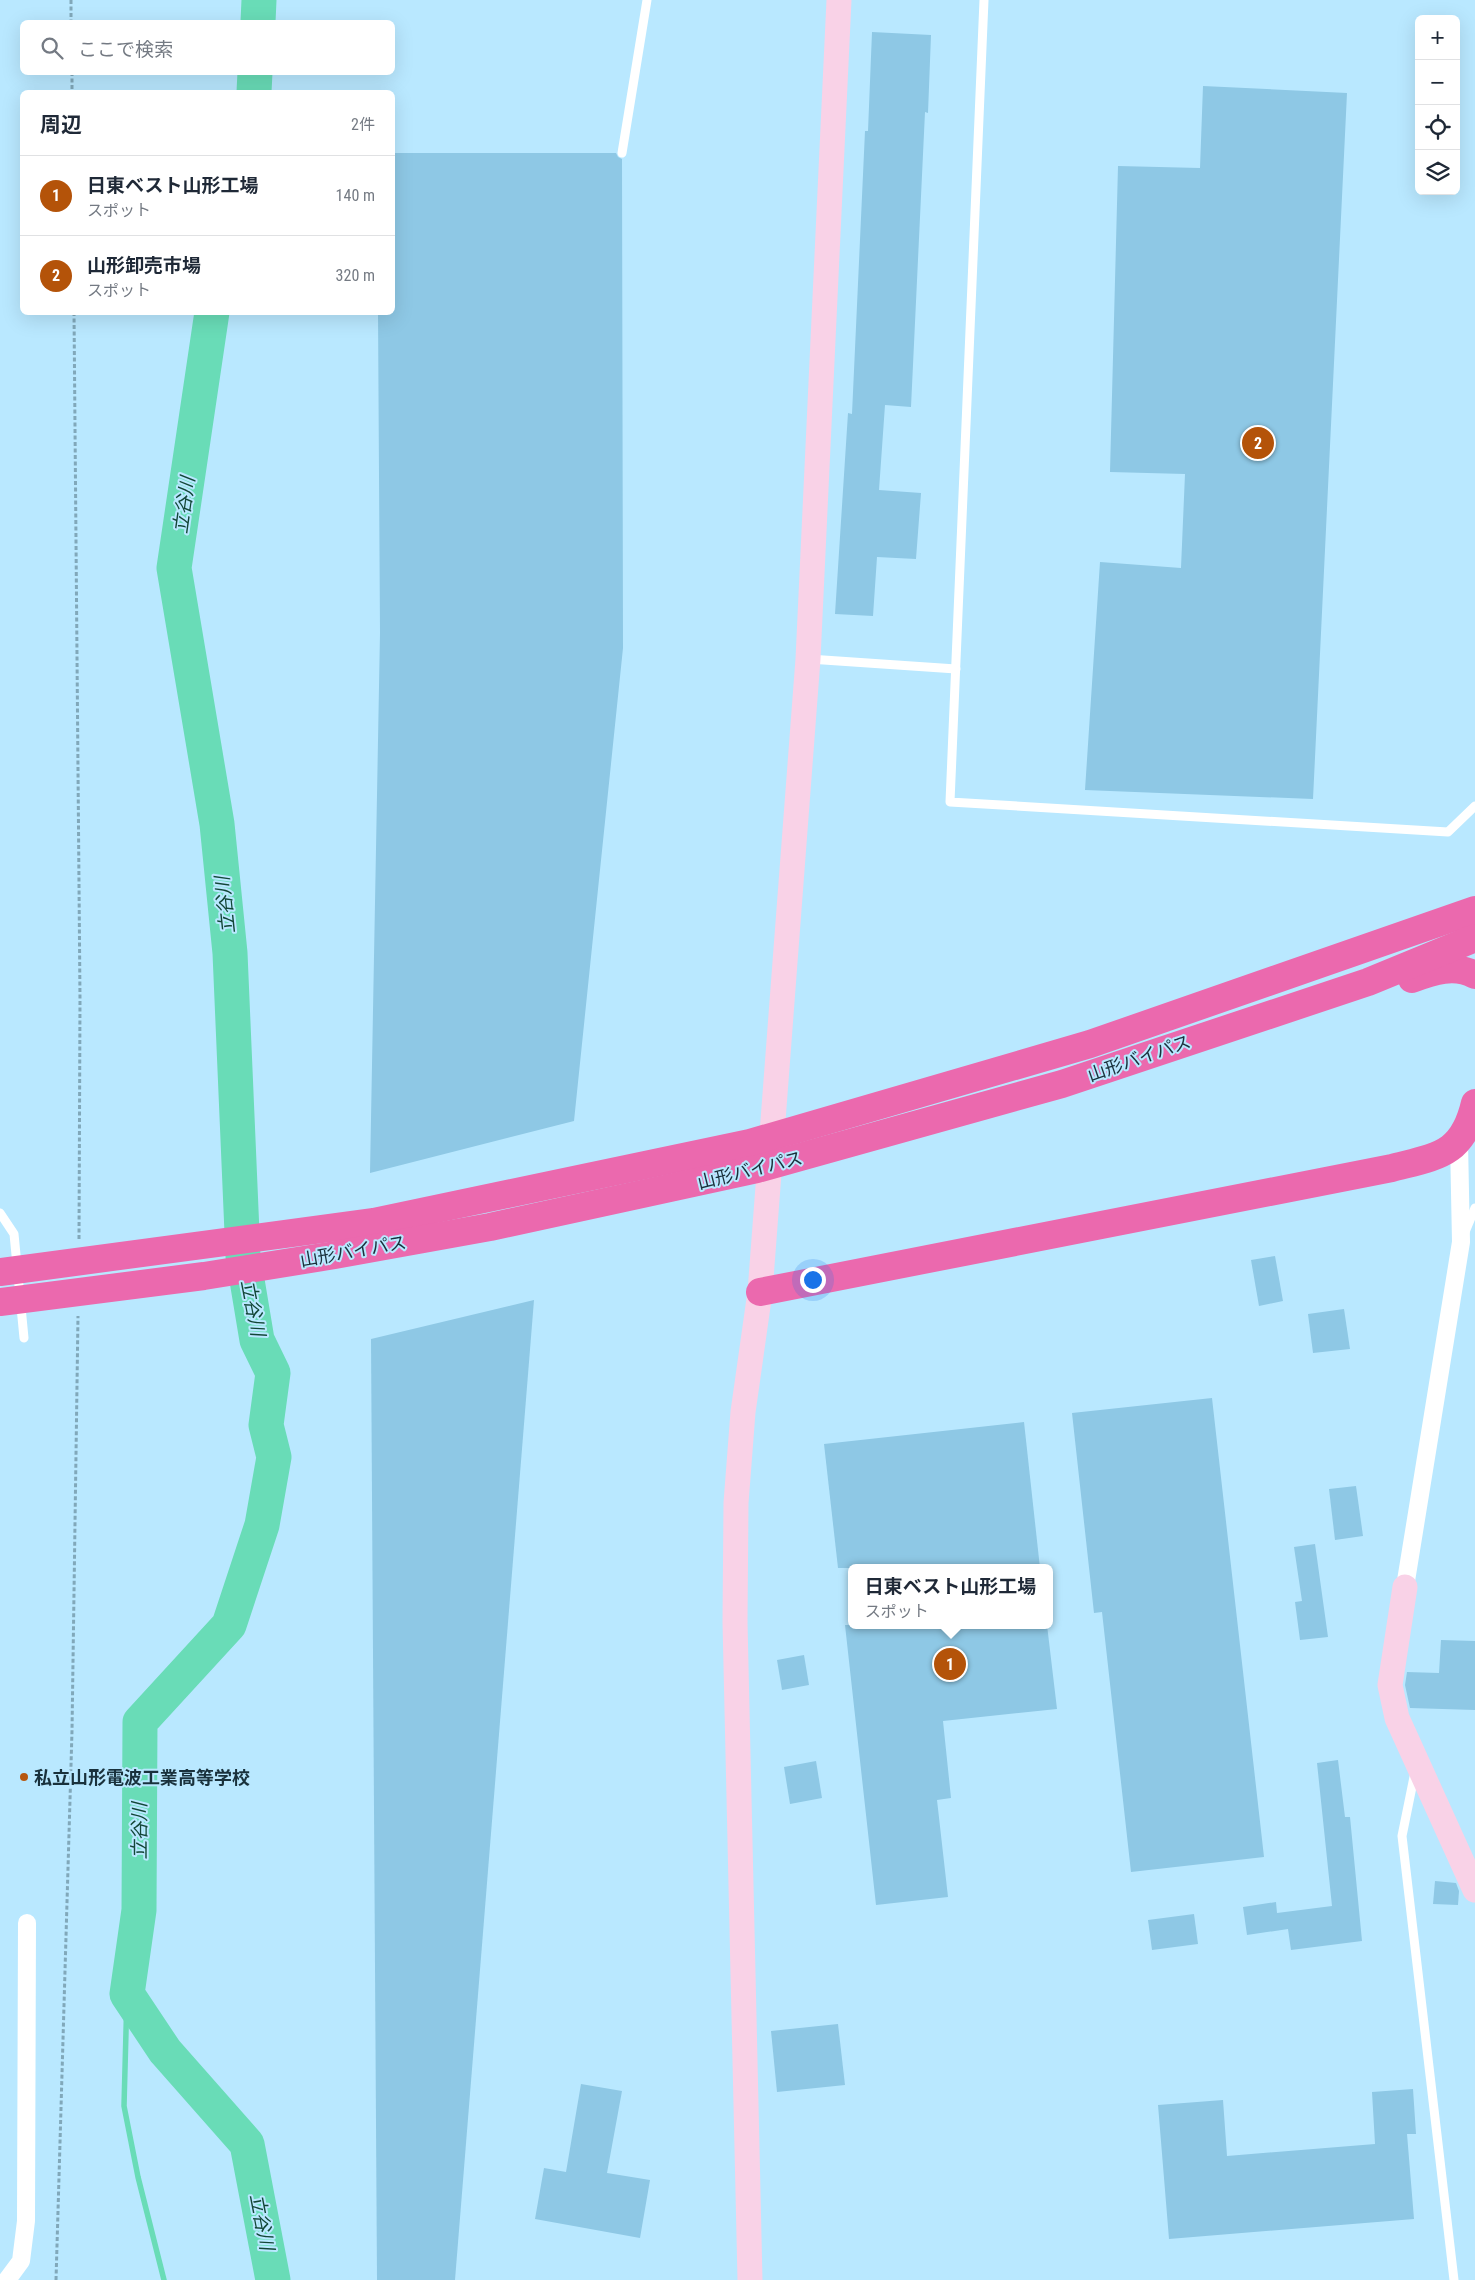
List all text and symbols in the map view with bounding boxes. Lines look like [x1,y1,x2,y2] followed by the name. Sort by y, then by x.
[1415,15,1460,195] map controls
[1415,15,1460,60] button: +
[20,20,395,75] search box
[38,34,66,62] icon: search
[78,38,173,61] text: ここで検索
[1415,60,1460,105] button: −
[1415,105,1460,150] button: locate
[40,113,82,137] text: 周辺
[351,115,375,134] text: 2件
[1415,150,1460,195] button: layers
[87,174,258,197] text: 日東ベスト山形工場
[52,186,60,205] text: 1
[336,186,375,205] text: 140 m
[87,201,151,220] text: スポット
[87,254,201,277] text: 山形卸売市場
[52,266,60,285] text: 2
[336,266,375,285] text: 320 m
[87,281,151,300] text: スポット
[1242,424,1274,462] pin: 2
[169,473,200,535] water label: 立谷川
[210,873,239,935] water label: 立谷川
[1085,1031,1193,1085] street label: 山形バイパス
[695,1147,805,1193] street label: 山形バイパス
[298,1231,408,1271] street label: 山形バイパス
[800,1267,826,1293] your location
[236,1278,270,1340] water label: 立谷川
[848,1564,1053,1629] popup
[865,1575,1036,1598] text: 日東ベスト山形工場
[865,1602,929,1621] text: スポット
[934,1645,966,1683] pin: 1
[34,1767,250,1788] place label: 私立山形電波工業高等学校
[18,1771,30,1783] marker: 私立山形電波工業高等学校
[128,1801,151,1860] water label: 立谷川
[245,2192,279,2254] water label: 立谷川

